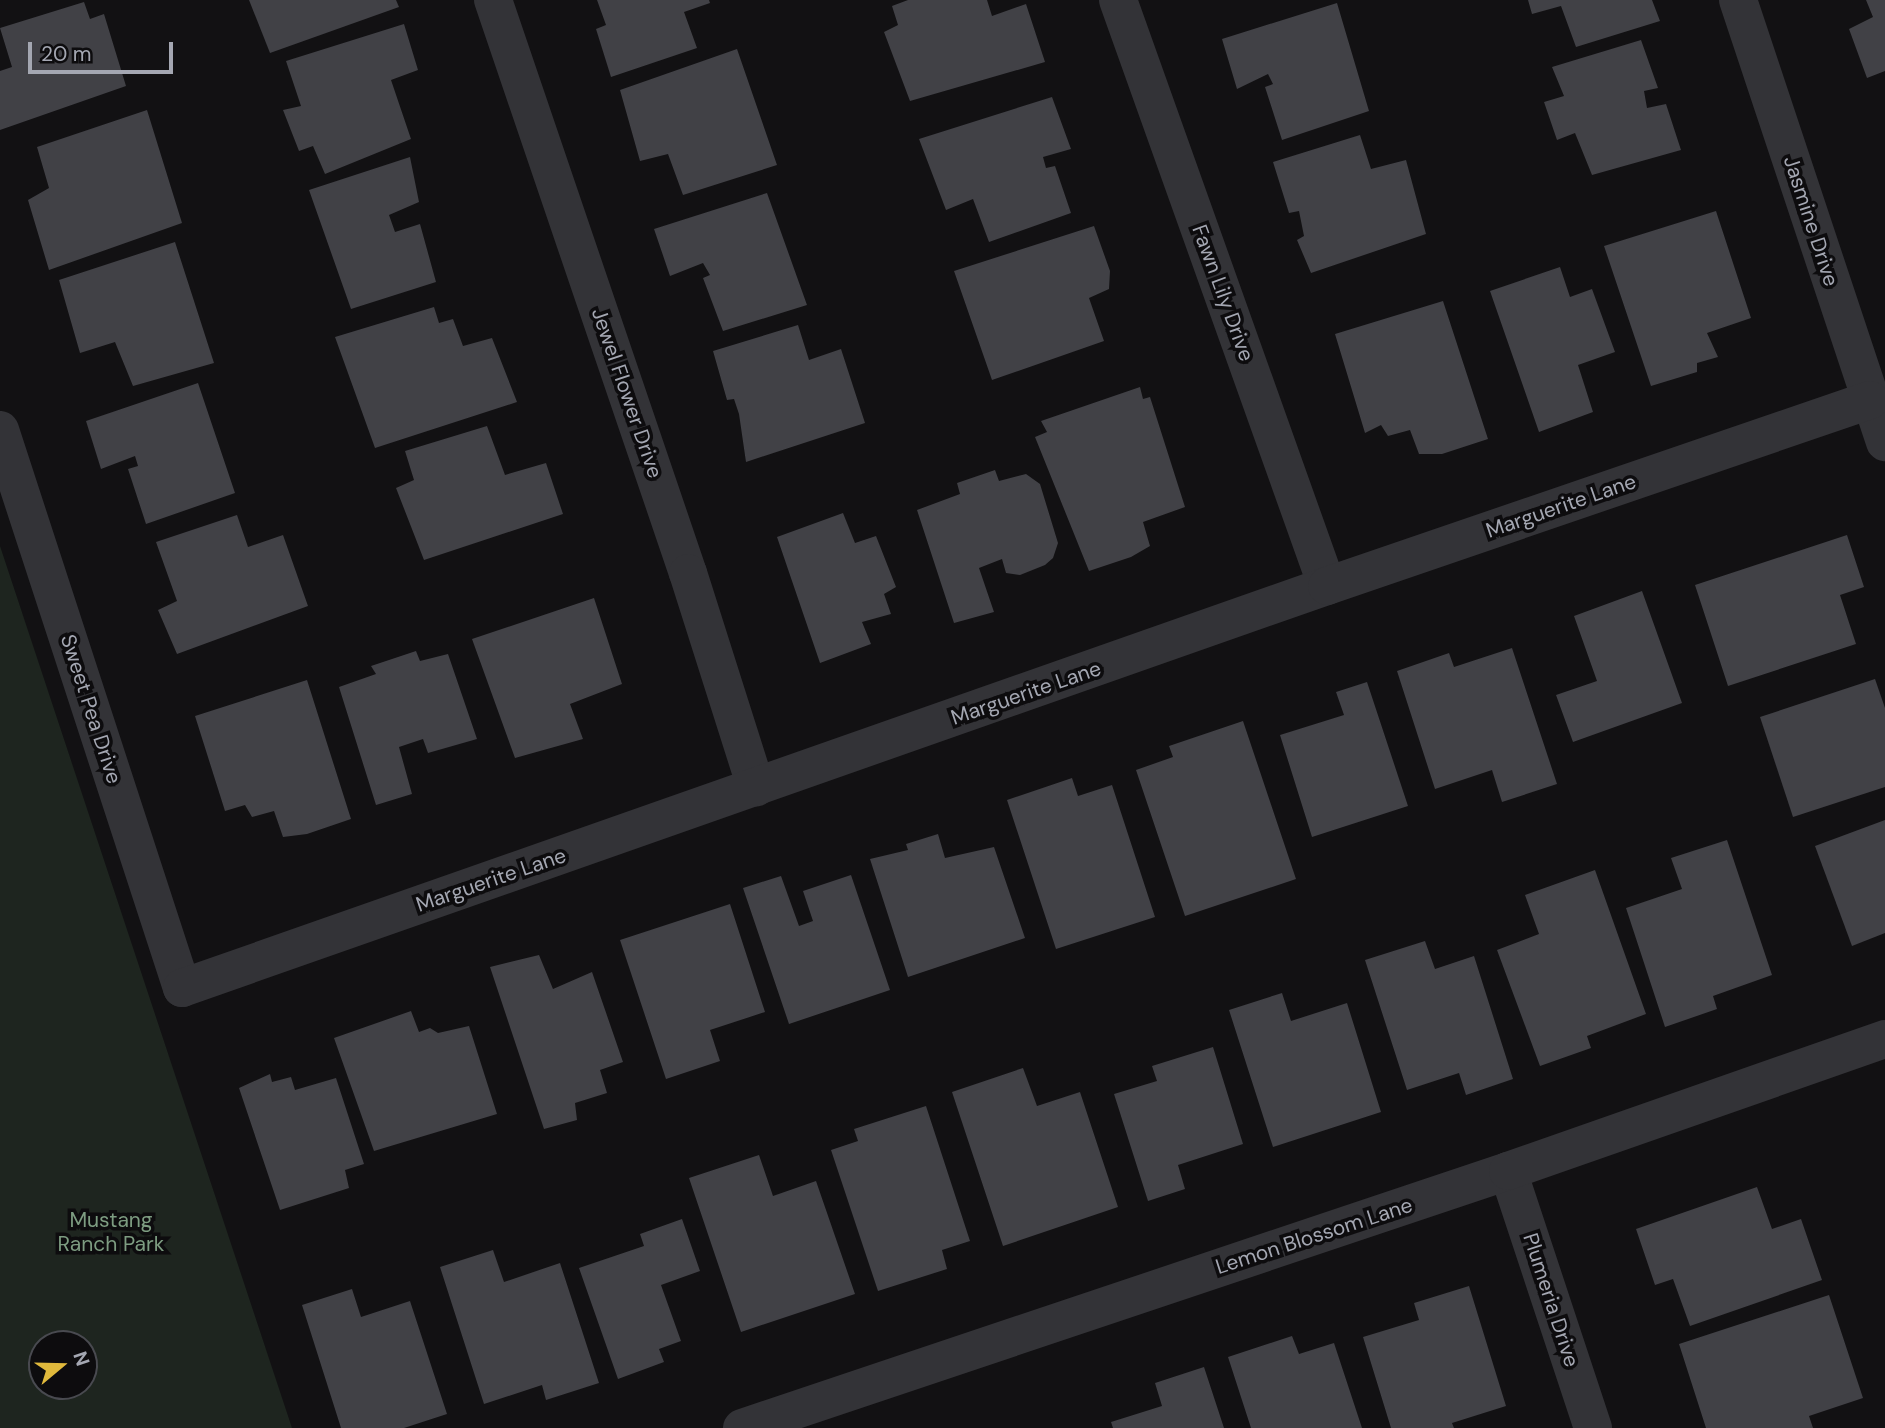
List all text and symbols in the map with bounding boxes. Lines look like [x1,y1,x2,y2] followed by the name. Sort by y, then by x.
[32,28,177,72] scale bar
[41,40,92,68] text: 20 m
[1778,153,1844,289] street label: Jasmine Drive
[1187,221,1259,365] street label: Fawn Lily Drive
[586,305,668,481] street label: Jewel Flower Drive
[1483,469,1639,543] street label: Marguerite Lane
[55,631,127,787] street label: Sweet Pea Drive
[948,656,1104,730] street label: Marguerite Lane
[413,843,569,917] street label: Marguerite Lane
[1212,1192,1416,1280] street label: Lemon Blossom Lane
[58,1207,164,1257] park label: Mustang Ranch Park
[1518,1230,1584,1370] street label: Plumeria Drive
[28,1330,98,1400] north arrow
[67,1348,96,1369] text: N

